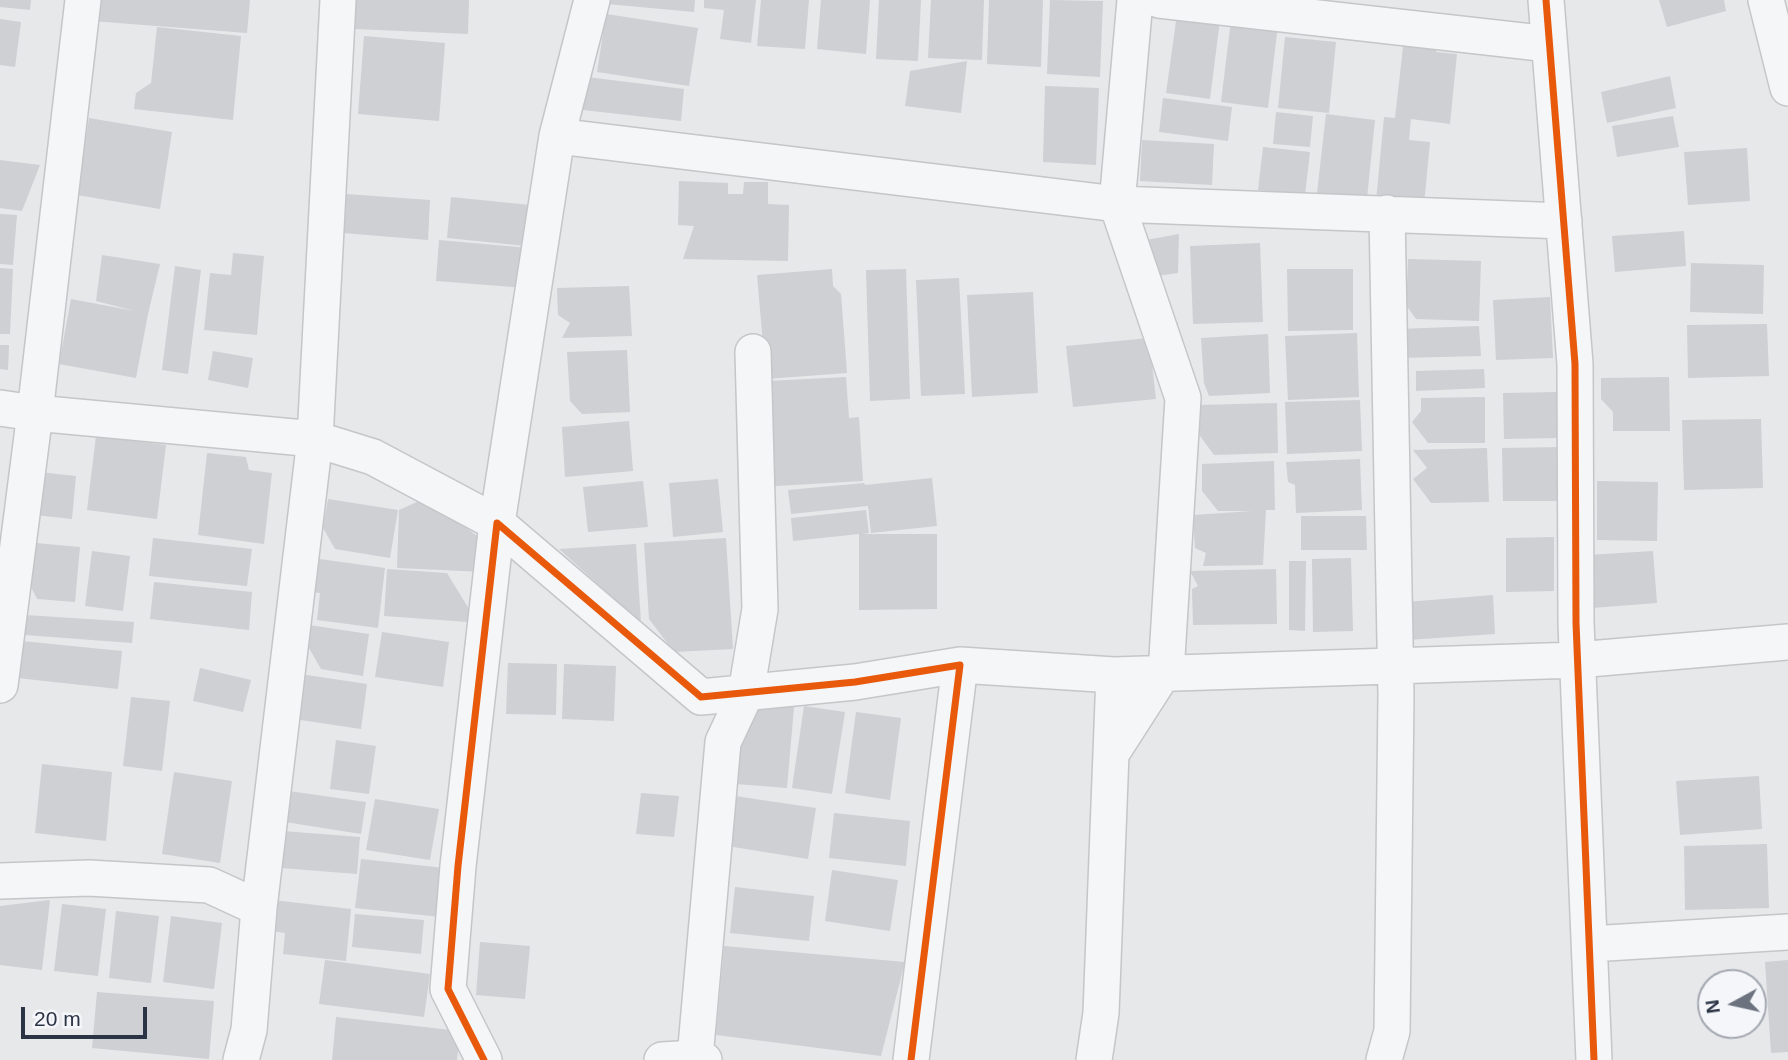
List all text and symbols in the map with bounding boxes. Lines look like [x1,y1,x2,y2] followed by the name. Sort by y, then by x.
[1697,969,1767,1039] north arrow
[24,993,150,1038] scale bar
[1701,998,1724,1015] text: N
[34,1007,81,1030] text: 20 m

